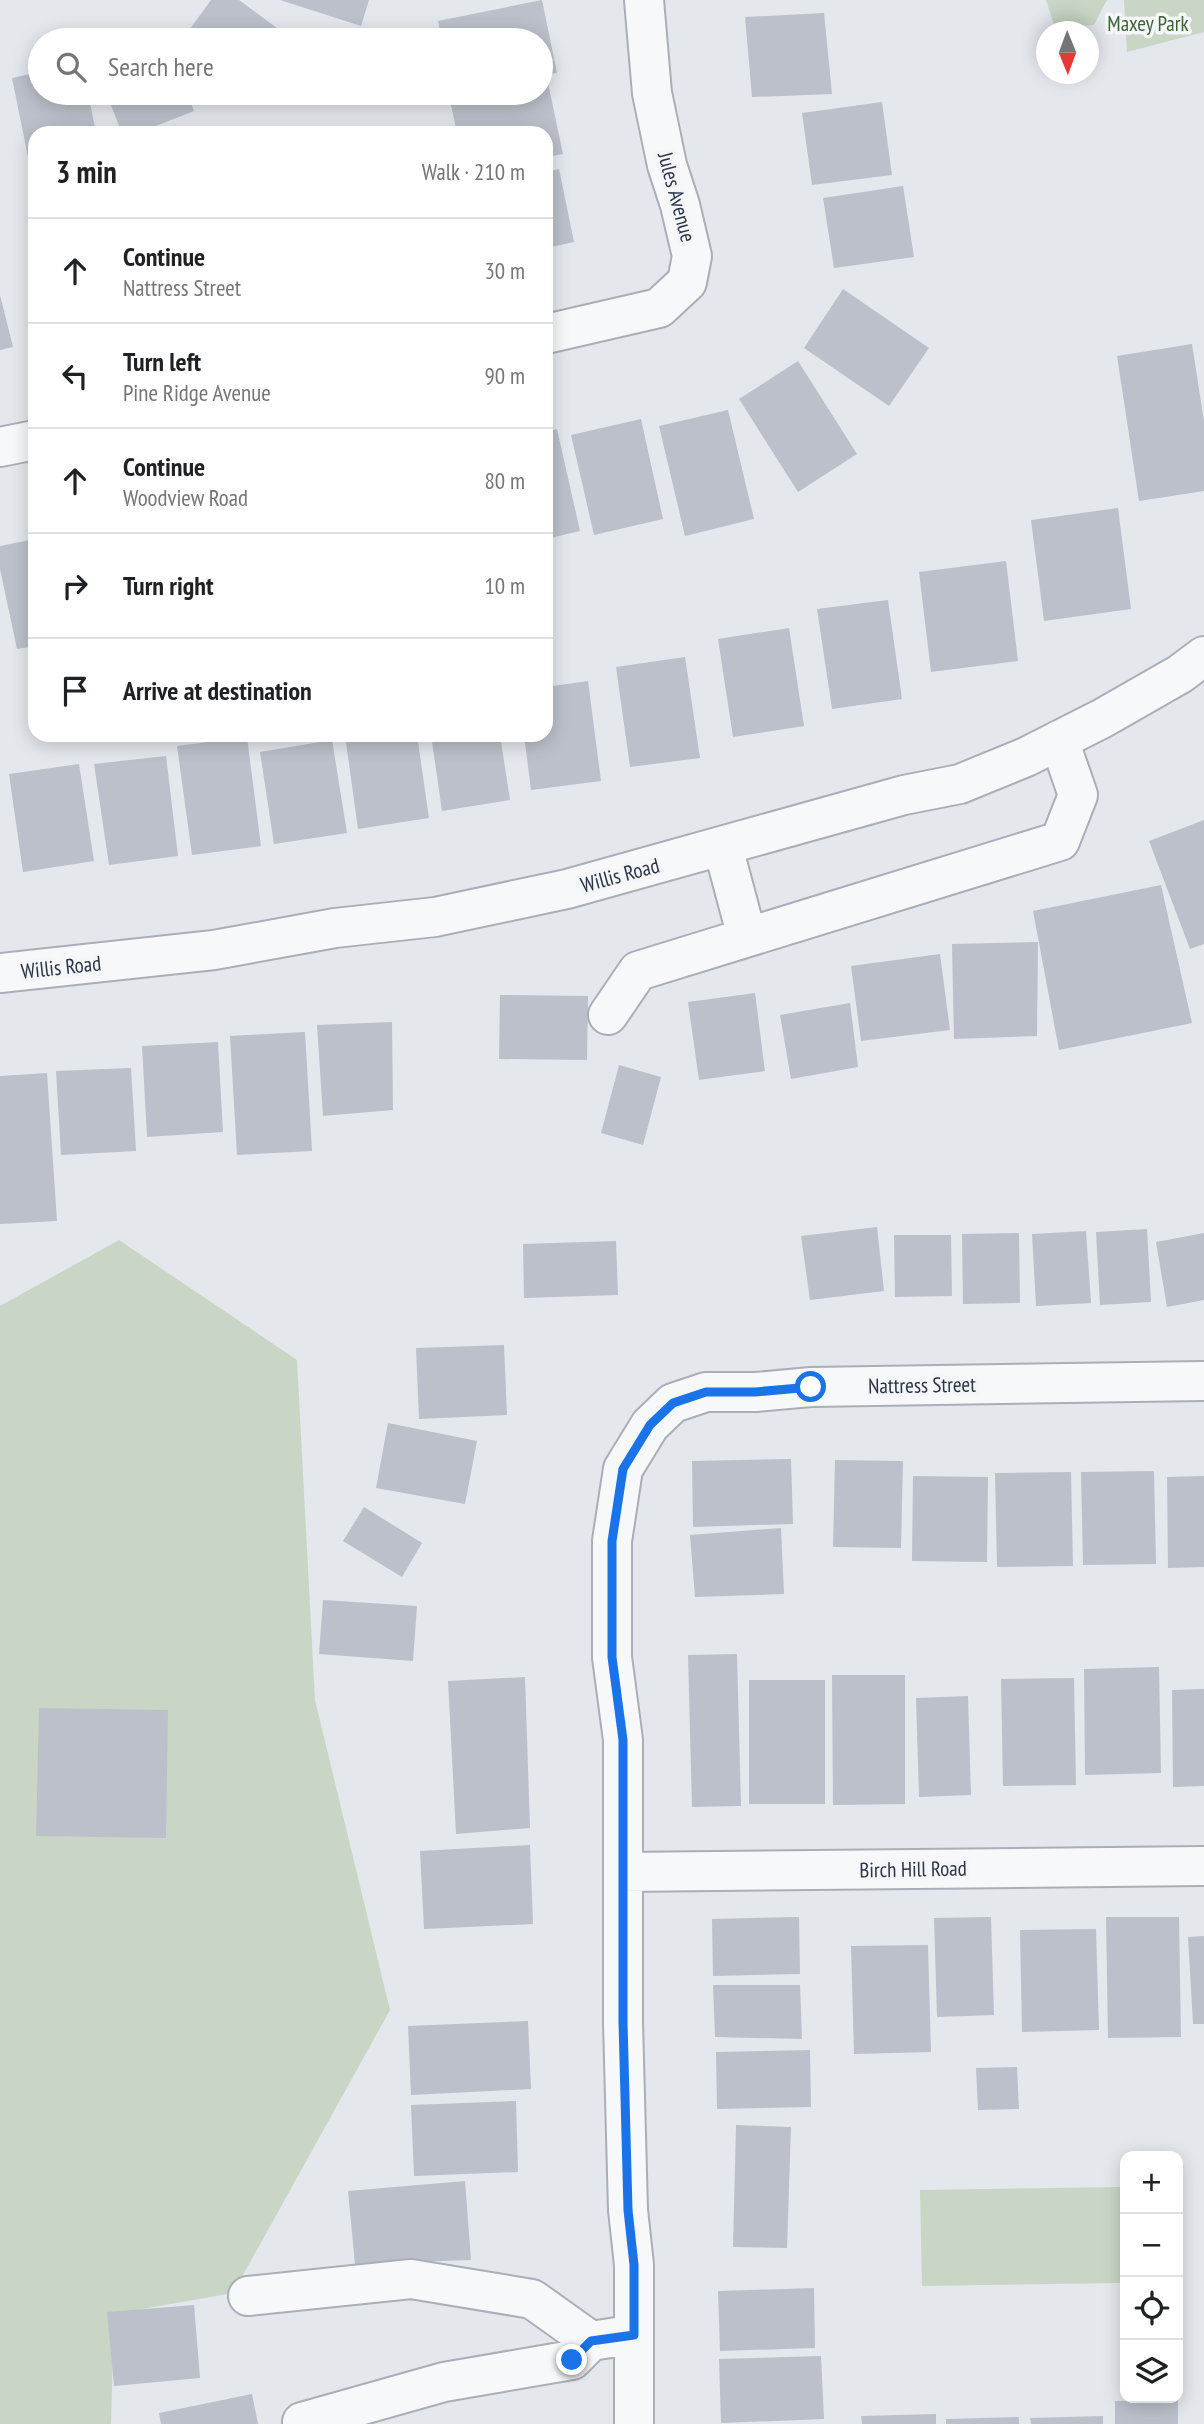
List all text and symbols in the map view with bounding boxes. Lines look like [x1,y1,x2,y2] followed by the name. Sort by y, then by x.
[1107,10,1189,37] park label: Maxey Park
[1036,21,1099,84] north arrow
[28,28,553,105] search box
[52,48,90,86] icon: search
[108,50,214,83] text: Search here
[652,148,702,245] street label: Jules Avenue
[56,152,117,191] text: 3 min
[422,157,525,186] text: Walk · 210 m
[123,240,205,273] text: Continue
[56,252,94,290] icon: ahead
[484,256,525,285] text: 30 m
[123,273,241,302] text: Nattress Street
[123,345,201,378] text: Turn left
[56,357,94,395] icon: left
[484,361,525,390] text: 90 m
[123,378,271,407] text: Pine Ridge Avenue
[123,450,205,483] text: Continue
[56,462,94,500] icon: ahead
[484,466,525,495] text: 80 m
[123,483,248,512] text: Woodview Road
[56,567,94,605] icon: right
[123,569,214,602] text: Turn right
[484,571,525,600] text: 10 m
[56,672,94,710] icon: arrive
[123,674,312,707] text: Arrive at destination
[578,852,662,898] street label: Willis Road
[20,949,102,985] street label: Willis Road
[795,1371,826,1402] route start
[868,1371,976,1399] street label: Nattress Street
[859,1855,967,1883] street label: Birch Hill Road
[1120,2151,1183,2403] map controls
[1120,2151,1183,2214] button: +
[1120,2214,1183,2277] button: −
[1120,2277,1183,2340] button: locate
[1120,2340,1183,2403] button: layers
[556,2344,587,2375] route end

